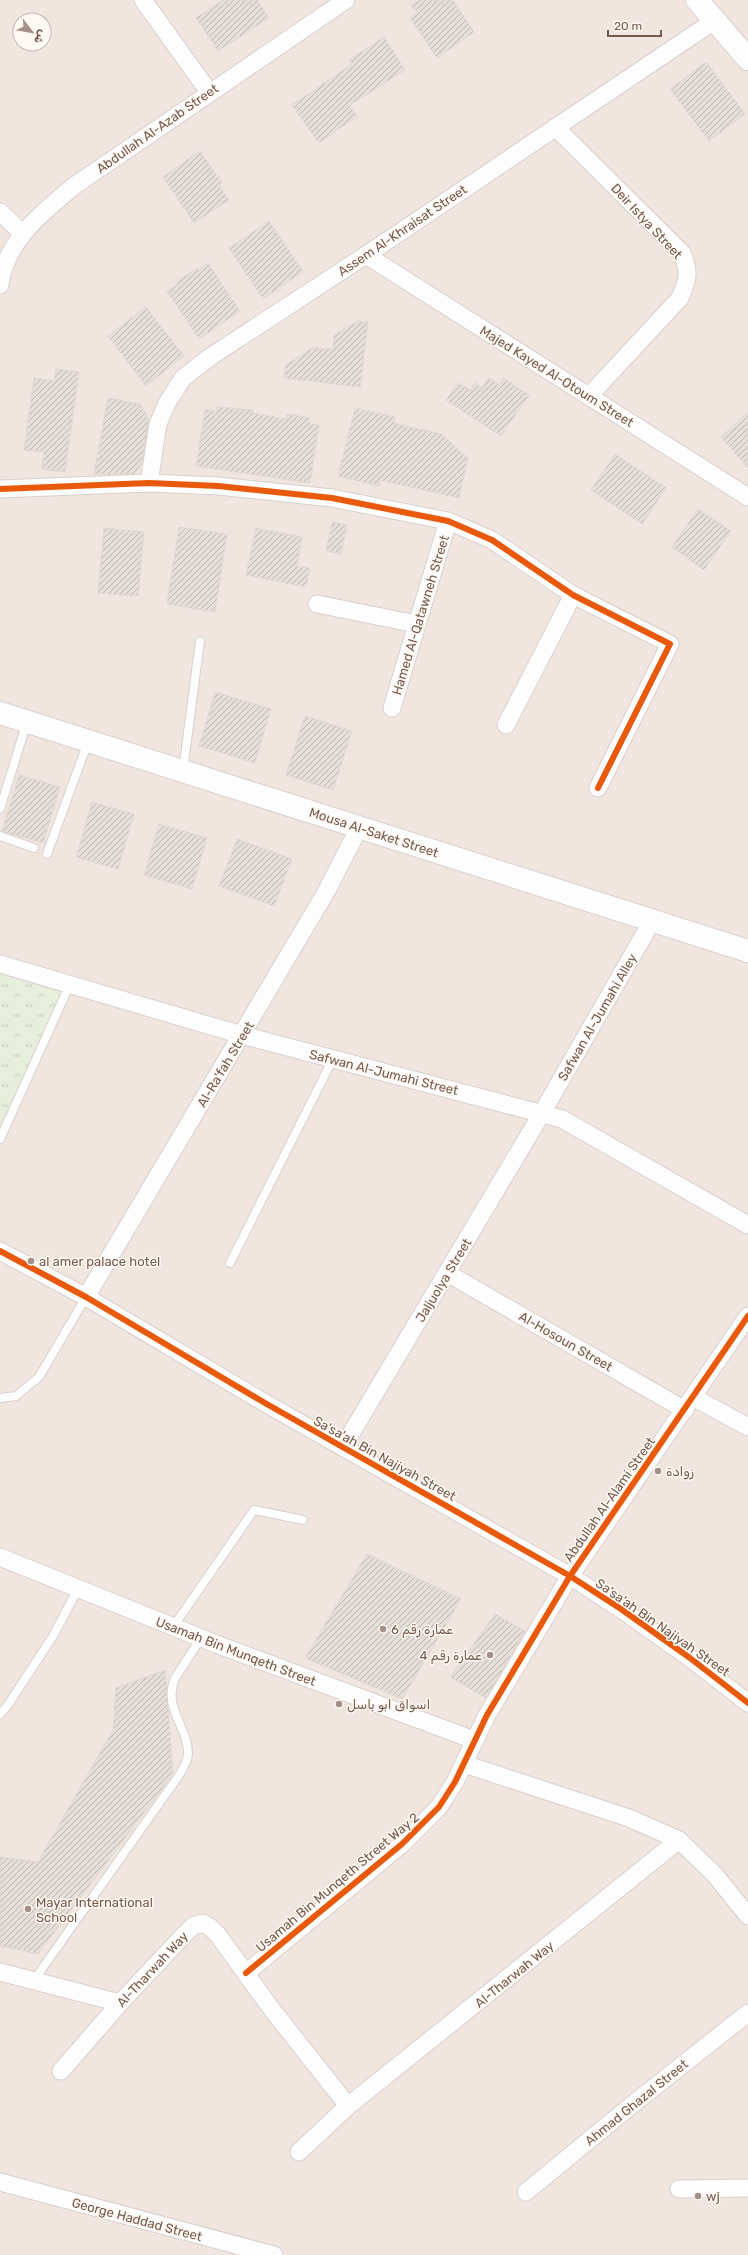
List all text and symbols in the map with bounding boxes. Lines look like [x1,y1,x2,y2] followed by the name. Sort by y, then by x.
[12,12,52,52] north arrow
[608,12,661,38] scale bar
[614,19,642,33] text: 20 m
[31,28,49,46] text: ش
[94,81,221,176] street label: Abdullah Al-Azab Street
[608,181,685,262] street label: Deir Istya Street
[335,182,470,279] street label: Assem Al-Khraisat Street
[477,323,636,430] street label: Majed Kayed Al-Otoum Street
[389,533,452,697] street label: Hamed Al-Qatawneh Street
[307,804,440,860] street label: Mousa Al-Saket Street
[555,951,640,1083] street label: Safwan Al-Jumahi Alley
[194,1019,257,1110] street label: Al-Ra'fah Street
[308,1047,460,1098] street label: Safwan Al-Jumahi Street
[412,1236,474,1325] street label: Jaljuolya Street
[39,1254,160,1269] place label: al amer palace hotel
[26,1256,36,1266] marker: al amer palace hotel
[516,1309,615,1374] street label: Al-Hosoun Street
[311,1413,458,1504] street label: Sa'sa'ah Bin Najiyah Street
[561,1434,658,1564] street label: Abdullah Al-Alami Street
[666,1464,694,1480] place label: زوادة
[653,1466,663,1476] marker: زوادة
[593,1575,733,1679] street label: Sa'sa'ah Bin Najiyah Street
[154,1614,318,1689] street label: Usamah Bin Munqeth Street
[391,1622,453,1638] place label: عمارة رقم 6
[378,1624,388,1634] marker: عمارة رقم 6
[420,1648,482,1664] place label: عمارة رقم 4
[485,1650,495,1660] marker: عمارة رقم 4
[347,1697,430,1713] place label: اسواق ابو باسل
[334,1699,344,1709] marker: اسواق ابو باسل
[253,1810,422,1955] street label: Usamah Bin Munqeth Street Way 2
[36,1895,153,1925] place label: Mayar International School
[23,1904,33,1914] marker: Mayar International School
[114,1929,191,2010] street label: Al-Tharwah Way
[472,1938,557,2011] street label: Al-Tharwah Way
[582,2056,691,2148] street label: Ahmad Ghazal Street
[706,2189,720,2204] place label: wj
[693,2191,703,2201] marker: wj
[70,2195,204,2245] street label: George Haddad Street

